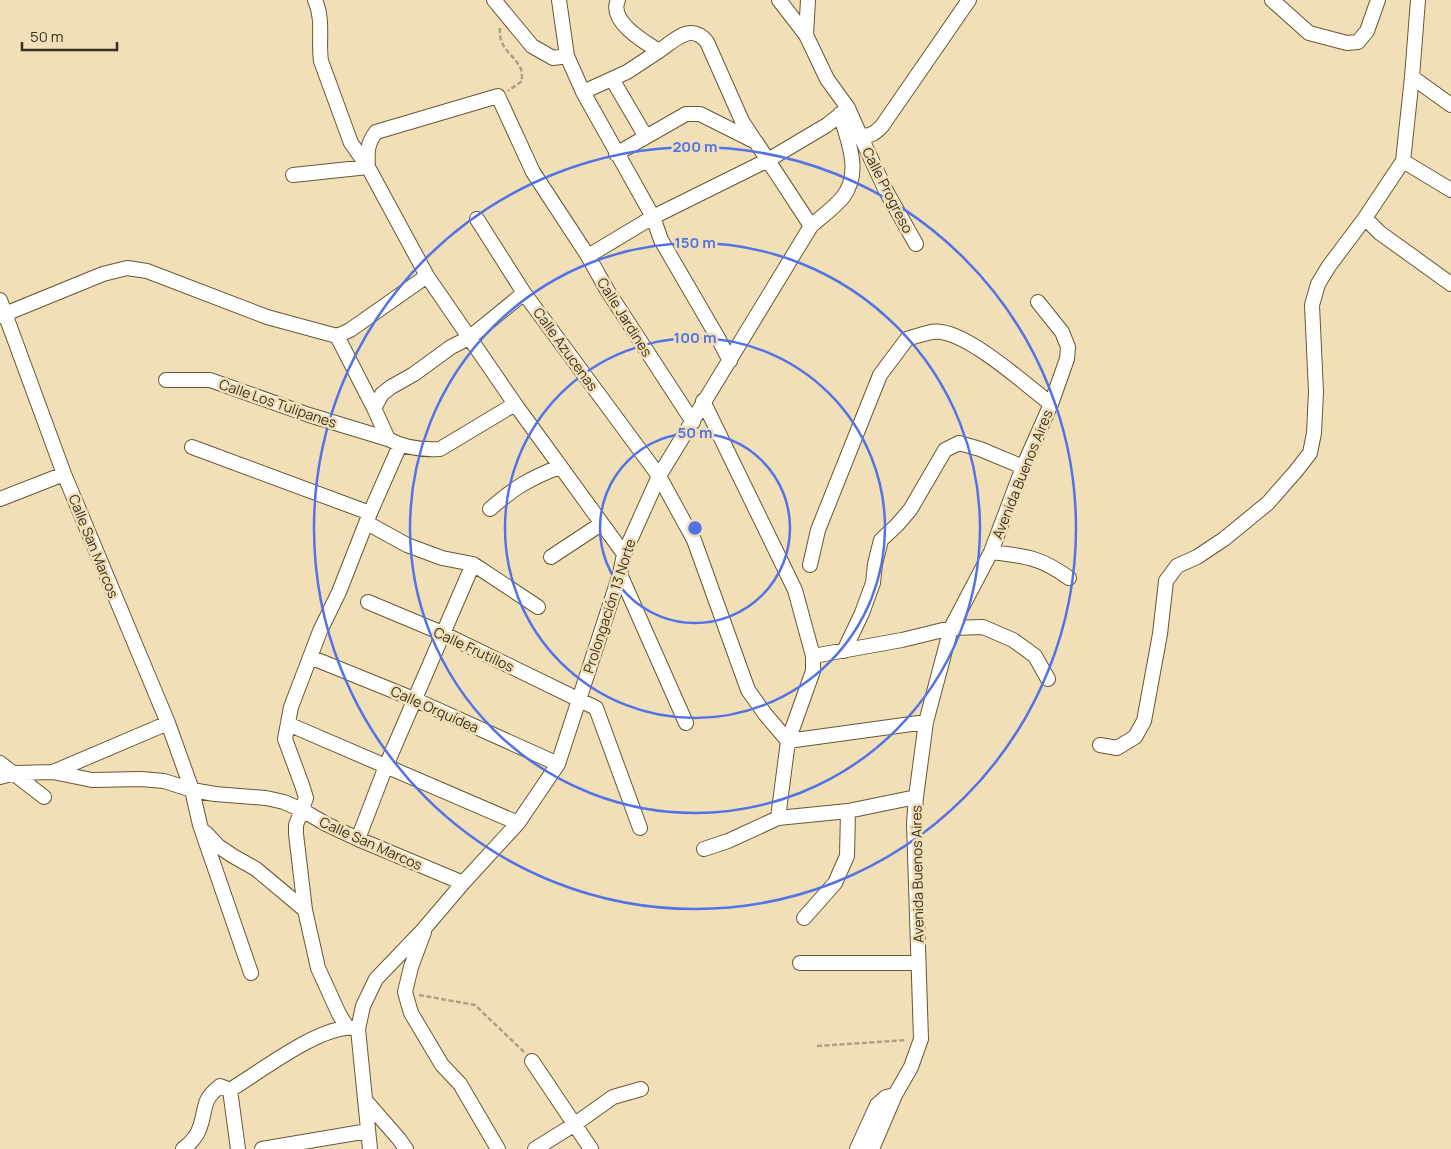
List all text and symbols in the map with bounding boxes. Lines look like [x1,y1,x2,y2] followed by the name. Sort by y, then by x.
[22,20,118,52] scale bar
[30,26,64,47] text: 50 m
[672,136,718,157] text: 200 m
[858,144,918,236] street label: Calle Progreso
[674,232,716,253] text: 150 m
[593,274,657,360] street label: Calle Jardines
[529,303,603,395] street label: Calle Azucenas
[674,327,716,348] text: 100 m
[217,374,339,432] street label: Calle Los Tulipanes
[987,407,1057,541] street label: Avenida Buenos Aires
[677,422,713,443] text: 50 m
[65,491,123,601] street label: Calle San Marcos
[686,519,704,537] centre of rings
[578,536,640,676] street label: Prolongación 13 Norte
[431,622,517,676] street label: Calle Frutillos
[388,681,482,737] street label: Calle Orquídea
[906,805,928,943] street label: Avenida Buenos Aires
[317,812,425,874] street label: Calle San Marcos

